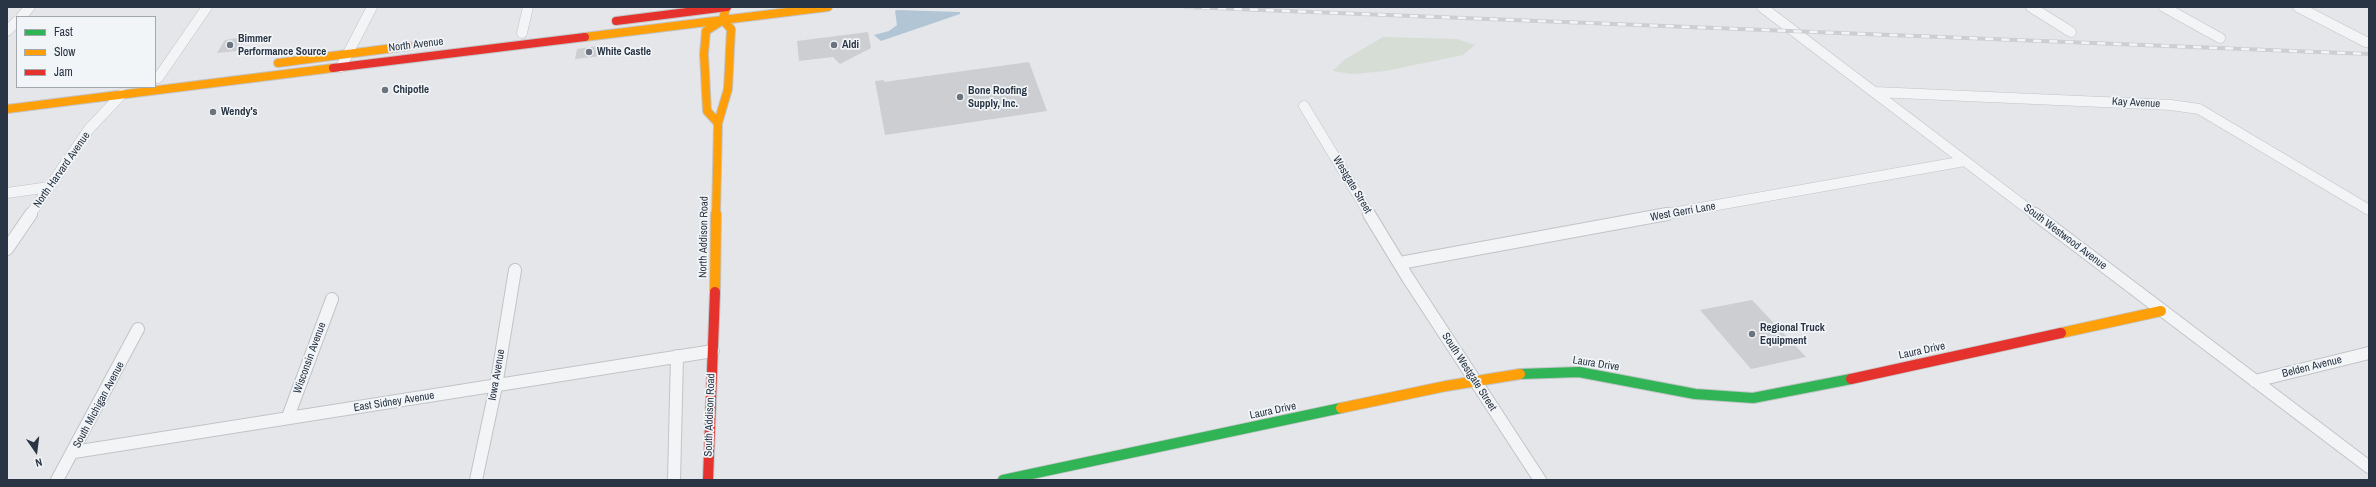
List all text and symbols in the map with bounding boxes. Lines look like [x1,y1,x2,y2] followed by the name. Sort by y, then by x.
[16,16,156,88] legend
[54,24,73,40] text: Fast
[238,32,326,58] place label: Bimmer Performance Source
[388,35,444,55] street label: North Avenue
[842,38,859,52] place label: Aldi
[225,40,235,50] marker: Bimmer Performance Source
[829,40,839,50] marker: Aldi
[54,44,75,60] text: Slow
[597,45,651,59] place label: White Castle
[584,47,594,57] marker: White Castle
[54,64,73,80] text: Jam
[393,83,429,97] place label: Chipotle
[968,84,1027,110] place label: Bone Roofing Supply, Inc.
[380,85,390,95] marker: Chipotle
[955,92,965,102] marker: Bone Roofing Supply, Inc.
[2111,95,2161,111] street label: Kay Avenue
[221,105,258,119] place label: Wendy's
[208,107,218,117] marker: Wendy's
[31,130,93,210] street label: North Harvard Avenue
[1330,154,1374,216] street label: Westgate Street
[697,196,711,278] street label: North Addison Road
[1649,200,1717,224] street label: West Gerri Lane
[2021,201,2109,273] street label: South Westwood Avenue
[291,320,329,396] street label: Wisconsin Avenue
[1760,321,1825,347] place label: Regional Truck Equipment
[1747,329,1757,339] marker: Regional Truck Equipment
[1439,330,1499,414] street label: South Westgate Street
[1898,340,1946,362] street label: Laura Drive
[486,348,508,402] street label: Iowa Avenue
[2281,353,2343,381] street label: Belden Avenue
[1572,354,1620,374] street label: Laura Drive
[71,359,127,451] street label: South Michigan Avenue
[702,373,718,457] street label: South Addison Road
[353,389,435,415] street label: East Sidney Avenue
[1249,400,1297,422] street label: Laura Drive
[16,431,56,471] north arrow
[34,455,44,470] text: N

